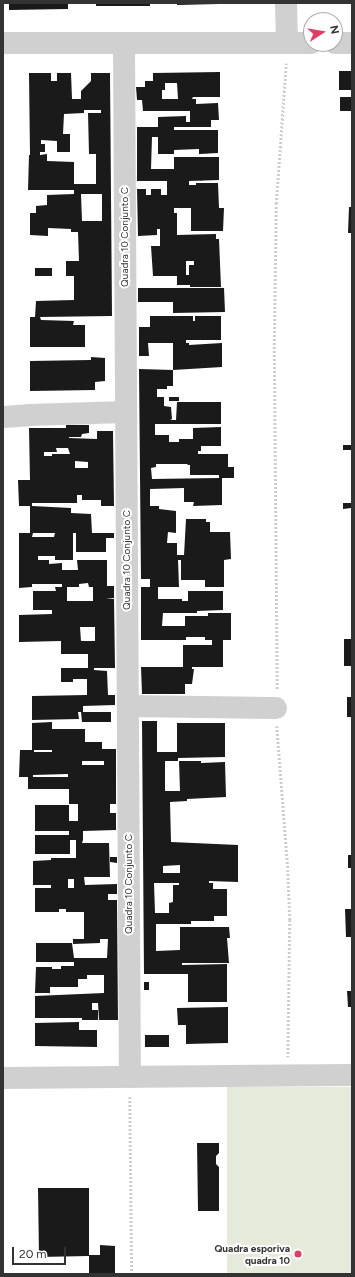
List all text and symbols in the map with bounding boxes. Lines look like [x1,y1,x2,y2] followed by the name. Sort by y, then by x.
[303,12,343,52] north arrow
[327,24,341,35] text: N
[119,187,131,287] street label: Quadra 10 Conjunto C
[121,510,133,610] street label: Quadra 10 Conjunto C
[123,834,135,934] street label: Quadra 10 Conjunto C
[14,1239,68,1265] scale bar
[214,1242,290,1266] place label: Quadra esporiva quadra 10
[19,1247,47,1261] text: 20 m
[293,1249,303,1259] marker: Quadra esporiva quadra 10

